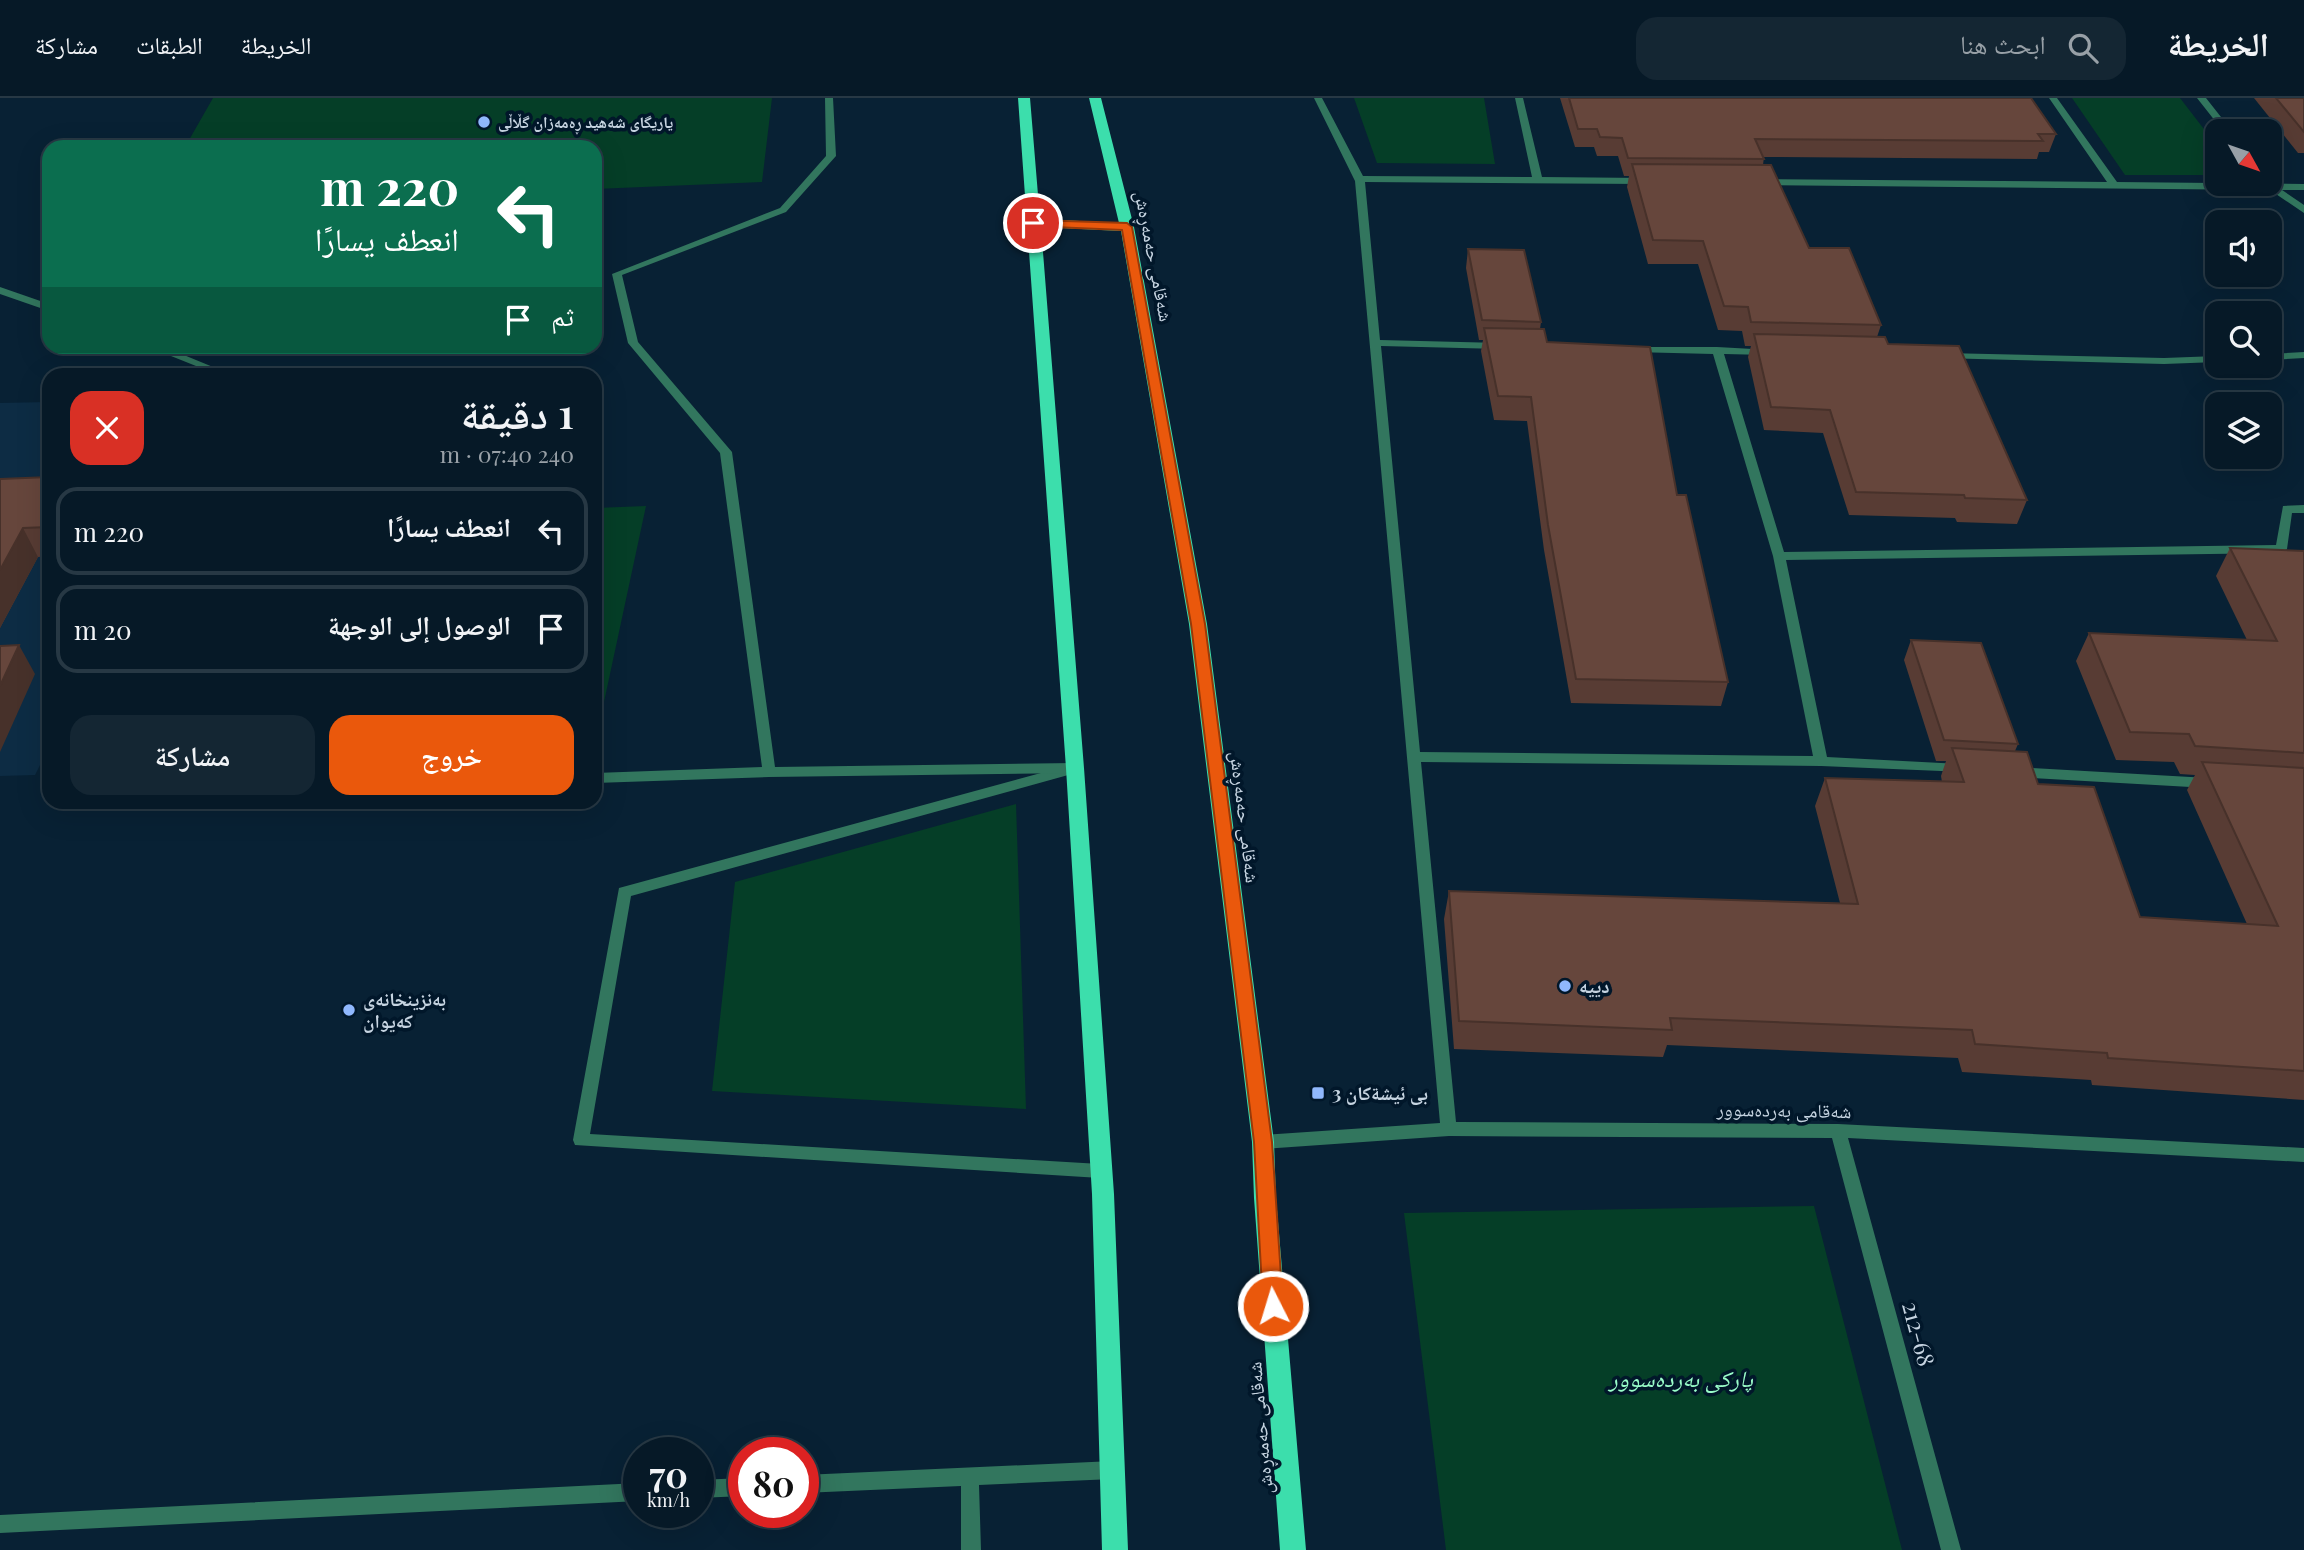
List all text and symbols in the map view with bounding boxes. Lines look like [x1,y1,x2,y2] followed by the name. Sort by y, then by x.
[1636,17,2126,80] search box
[2168,20,2269,64] text: الخريطة
[1960,26,2046,61] text: ابحث هنا
[35,28,98,60] text: مشاركة
[136,28,203,60] text: الطبقات
[241,28,311,60] text: الخريطة
[2064,29,2102,67] icon: search
[498,111,673,135] place label: یاریگای شەهید ڕەمەزان گڵاڵی
[476,114,492,130] marker: یاریگای شەهید ڕەمەزان گڵاڵی
[2205,119,2282,196] north arrow
[2205,119,2282,469] map controls
[320,153,459,218] text: 220 m
[483,168,574,259] icon: left
[1127,188,1180,324] street label: شەقامی حەمەڕەش
[1003,193,1063,253] pin
[1014,204,1052,242] icon: arrive
[2205,210,2282,287] button: sound
[315,216,459,259] text: انعطف يسارًا
[551,298,574,333] text: ثم
[499,301,537,339] icon: arrive
[2205,301,2282,378] button: search
[461,384,574,440] text: 1 دقيقة
[70,391,144,465] button: close
[2205,392,2282,469] button: layers
[440,438,574,469] text: 240 m · 07:40
[387,509,511,544] text: انعطف يسارًا
[532,512,570,550] icon: left
[74,514,144,549] text: 220 m
[328,607,511,642] text: الوصول إلى الوجهة
[532,610,570,648] icon: arrive
[74,612,132,647] text: 20 m
[70,715,315,795] button: مشاركة
[329,715,574,795] button: خروج
[1222,749,1267,885] street label: شەقامی حەمەڕەش
[1579,972,1609,998] place label: دییە
[1557,978,1573,994] marker: دییە
[363,985,446,1033] place label: بەنزینخانەی کەیوان
[341,1002,357,1018] marker: بەنزینخانەی کەیوان
[1332,1079,1428,1105] place label: بى ئيشةكان 3
[1310,1085,1326,1101] marker: بى ئيشةكان 3
[1715,1095,1852,1123] street label: شەقامی بەردەسوور
[1236,1269,1310,1343] position arrow
[1896,1298,1943,1369] street label: 212-68
[1240,1361,1281,1495] street label: شەقامی حەمەڕەش
[1607,1362,1754,1393] park label: پارکی بەردەسوور
[728,1437,819,1528] speed limit sign: 80
[649,1450,688,1497] text: 70
[647,1488,690,1512] text: km/h

